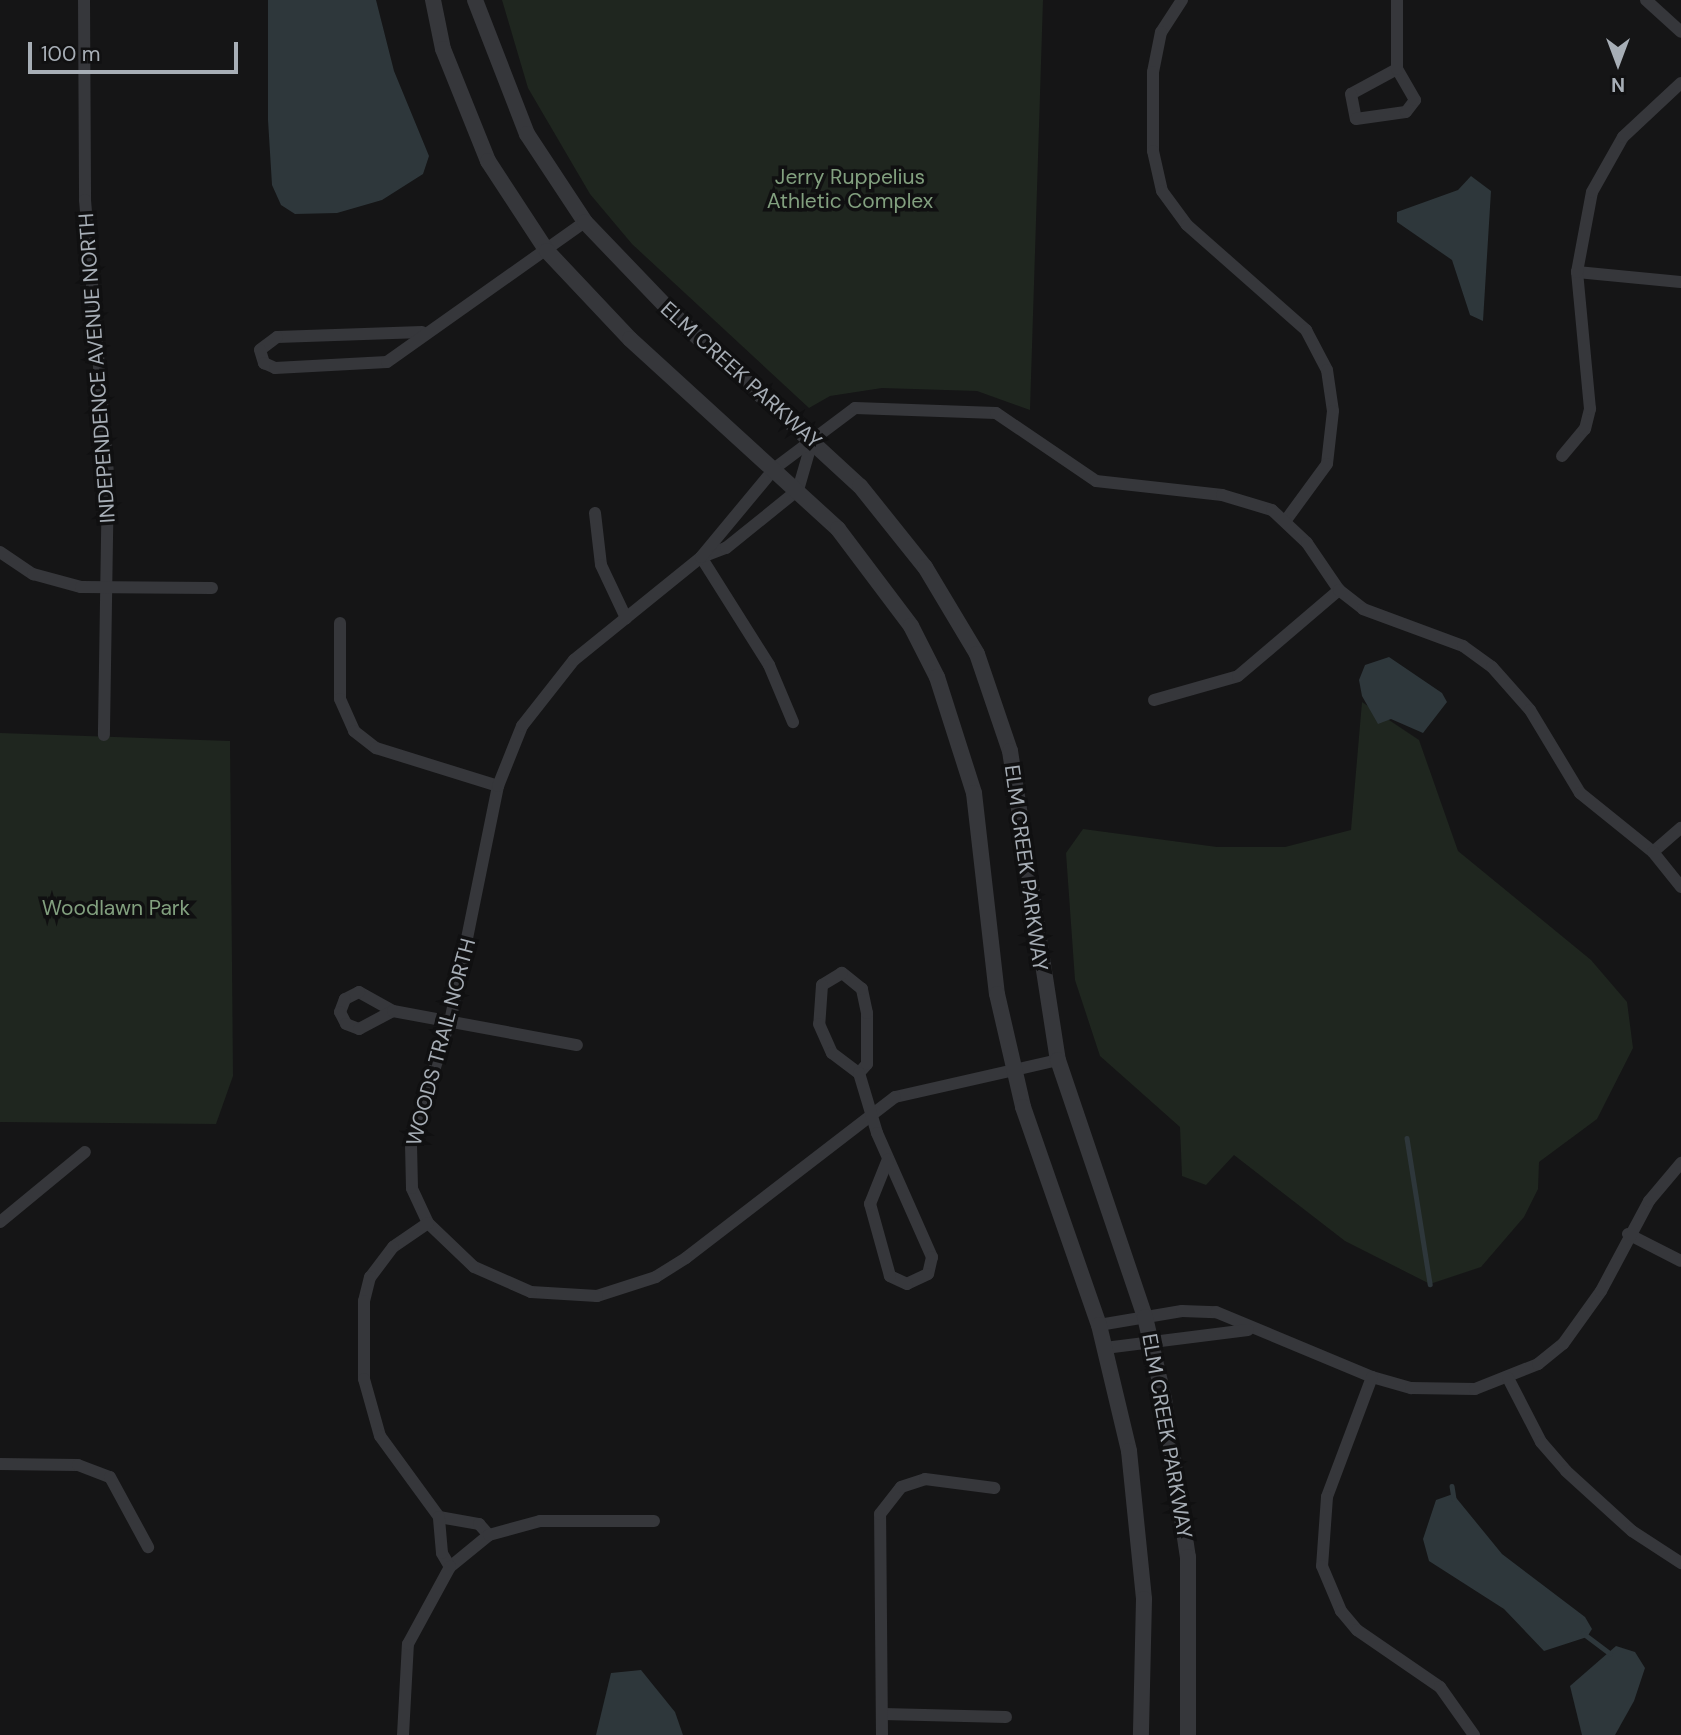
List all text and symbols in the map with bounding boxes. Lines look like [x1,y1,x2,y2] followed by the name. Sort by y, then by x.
[32,28,242,72] scale bar
[1583,28,1653,98] north arrow
[41,40,101,68] text: 100 m
[1611,72,1625,97] text: N
[767,164,933,214] park label: Jerry Ruppelius Athletic Complex
[74,212,120,524] street label: INDEPENDENCE AVENUE NORTH
[655,296,827,454] street label: ELM CREEK PARKWAY
[999,763,1053,973] street label: ELM CREEK PARKWAY
[42,895,190,921] park label: Woodlawn Park
[401,936,481,1148] street label: WOODS TRAIL NORTH
[1137,1332,1197,1540] street label: ELM CREEK PARKWAY

